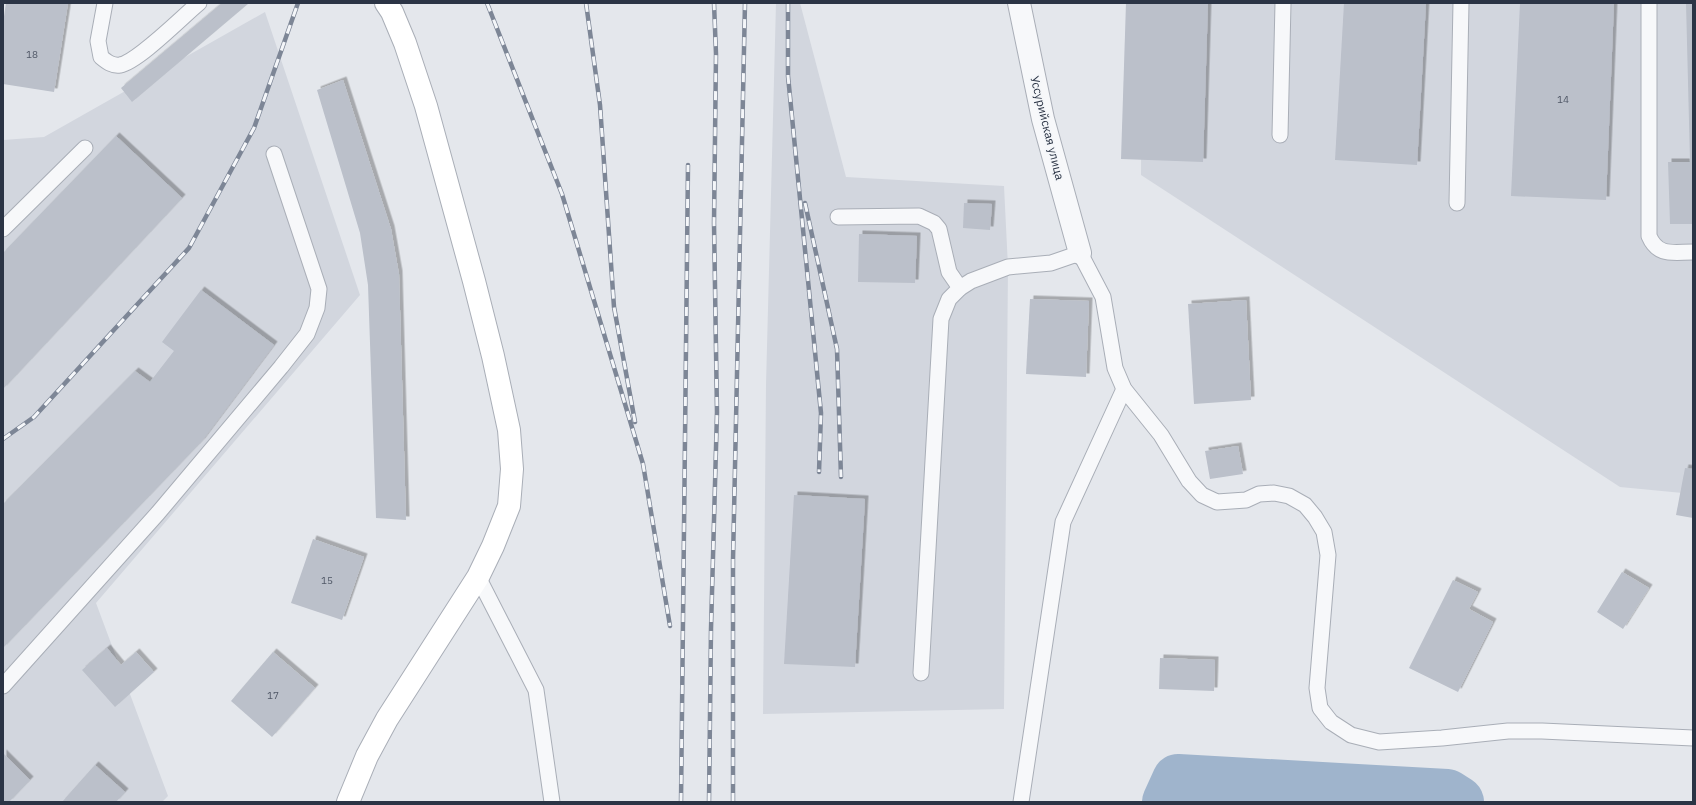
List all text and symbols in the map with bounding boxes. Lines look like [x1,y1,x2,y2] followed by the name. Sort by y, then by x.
[26,48,38,61] house number: 18
[1027,74,1068,182] street label: Уссурийская улица
[1557,93,1569,106] house number: 14
[321,574,333,587] house number: 15
[267,689,279,702] house number: 17

